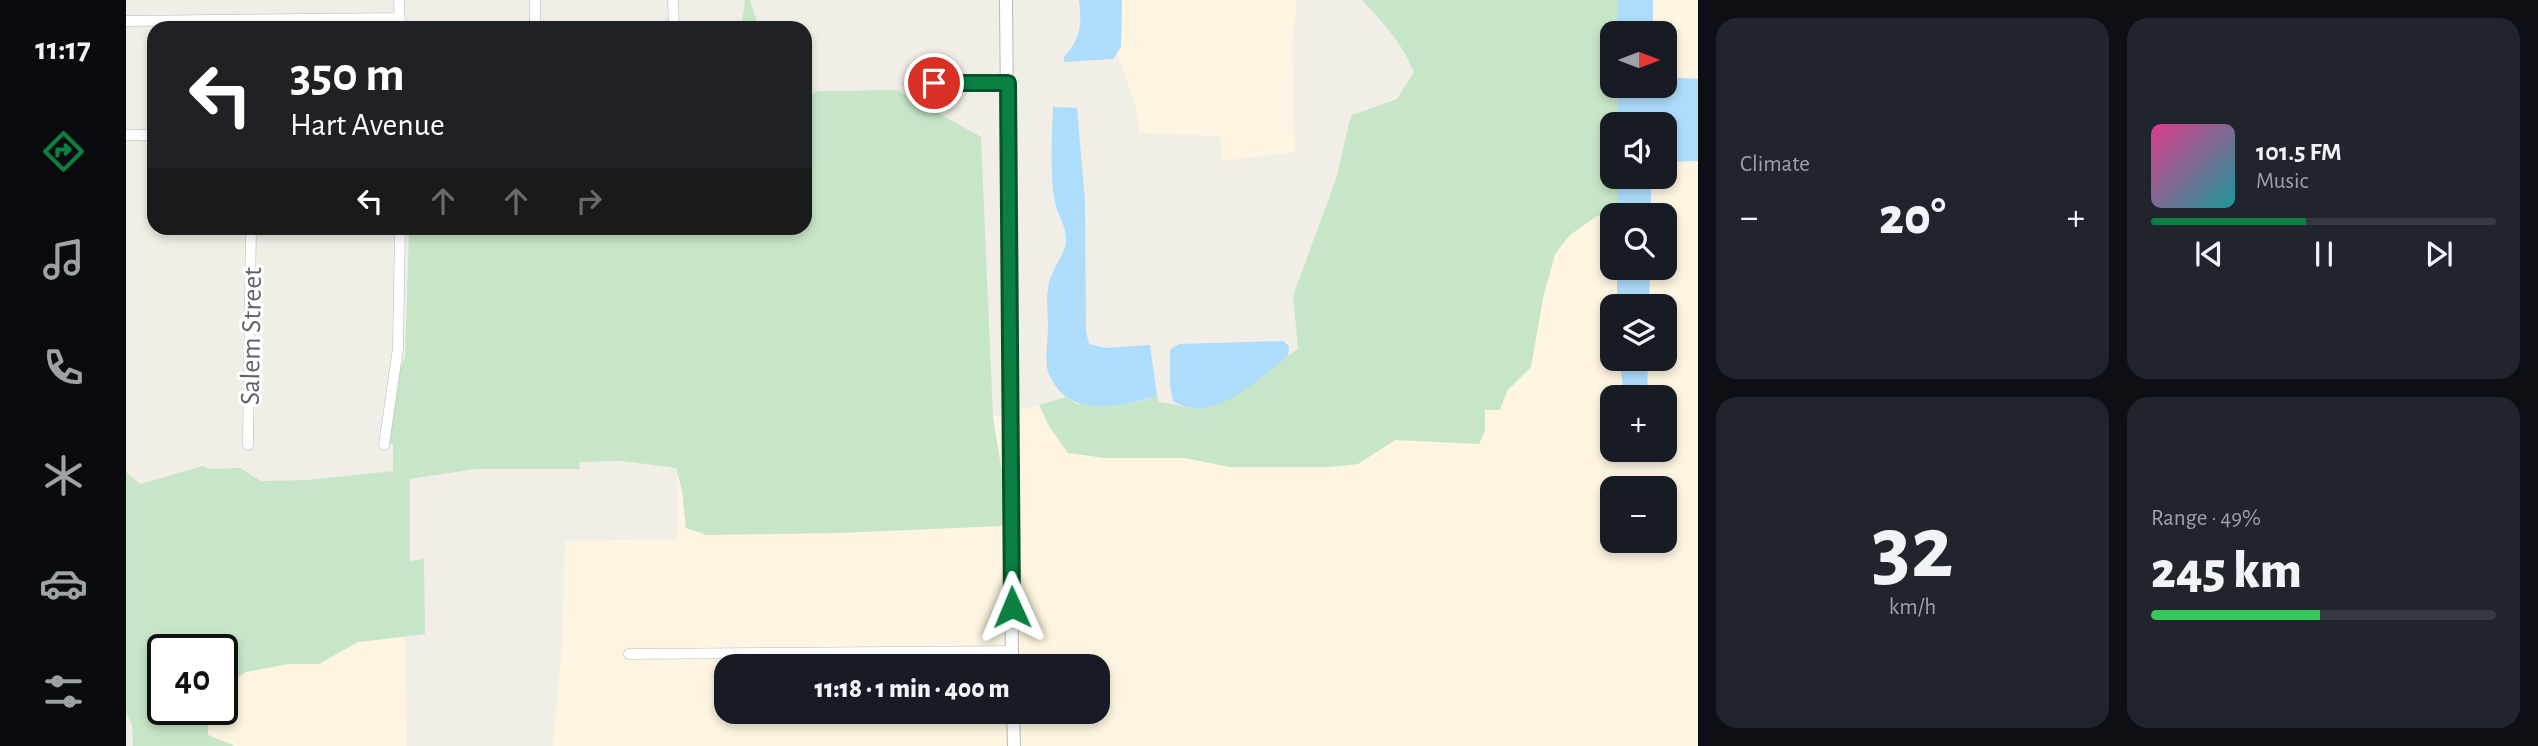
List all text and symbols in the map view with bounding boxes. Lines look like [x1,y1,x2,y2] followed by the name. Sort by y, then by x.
[1600,21,1676,98] north arrow
[1600,21,1677,553] map controls
[35,33,91,65] text: 11:17
[175,49,266,140] icon: left
[290,51,405,100] text: 350 m
[904,53,964,113] pin
[915,64,953,102] icon: arrive
[290,109,445,141] text: Hart Avenue
[1600,112,1677,189] button: sound
[39,127,88,176] icon: directions
[2256,139,2342,165] text: 101.5 FM
[1740,153,1810,176] text: Climate
[2256,170,2308,193] text: Music
[351,182,389,220] icon: left
[424,182,462,220] icon: ahead
[497,182,535,220] icon: ahead
[570,182,608,220] icon: right
[1879,191,1946,243] text: 20°
[1740,199,1758,237] text: −
[2067,199,2085,237] text: +
[1600,203,1677,280] button: search
[39,235,88,284] icon: music
[2190,235,2228,273] icon: previous
[2305,235,2343,273] icon: pause
[2420,235,2458,273] icon: next
[237,267,267,405] street label: Salem Street
[1600,294,1677,371] button: layers
[39,343,88,392] icon: phone
[1600,385,1677,462] button: +
[39,451,88,500] icon: climate
[1600,476,1677,553] button: −
[1871,503,1954,594] text: 32
[2151,507,2261,530] text: Range · 49%
[2151,545,2302,597] text: 245 km
[39,559,88,608] icon: car
[975,570,1049,644] position arrow
[1889,596,1936,619] text: km/h
[147,634,238,725] speed limit sign: 40
[39,667,88,716] icon: filters
[814,676,1010,702] text: 11:18 · 1 min · 400 m

